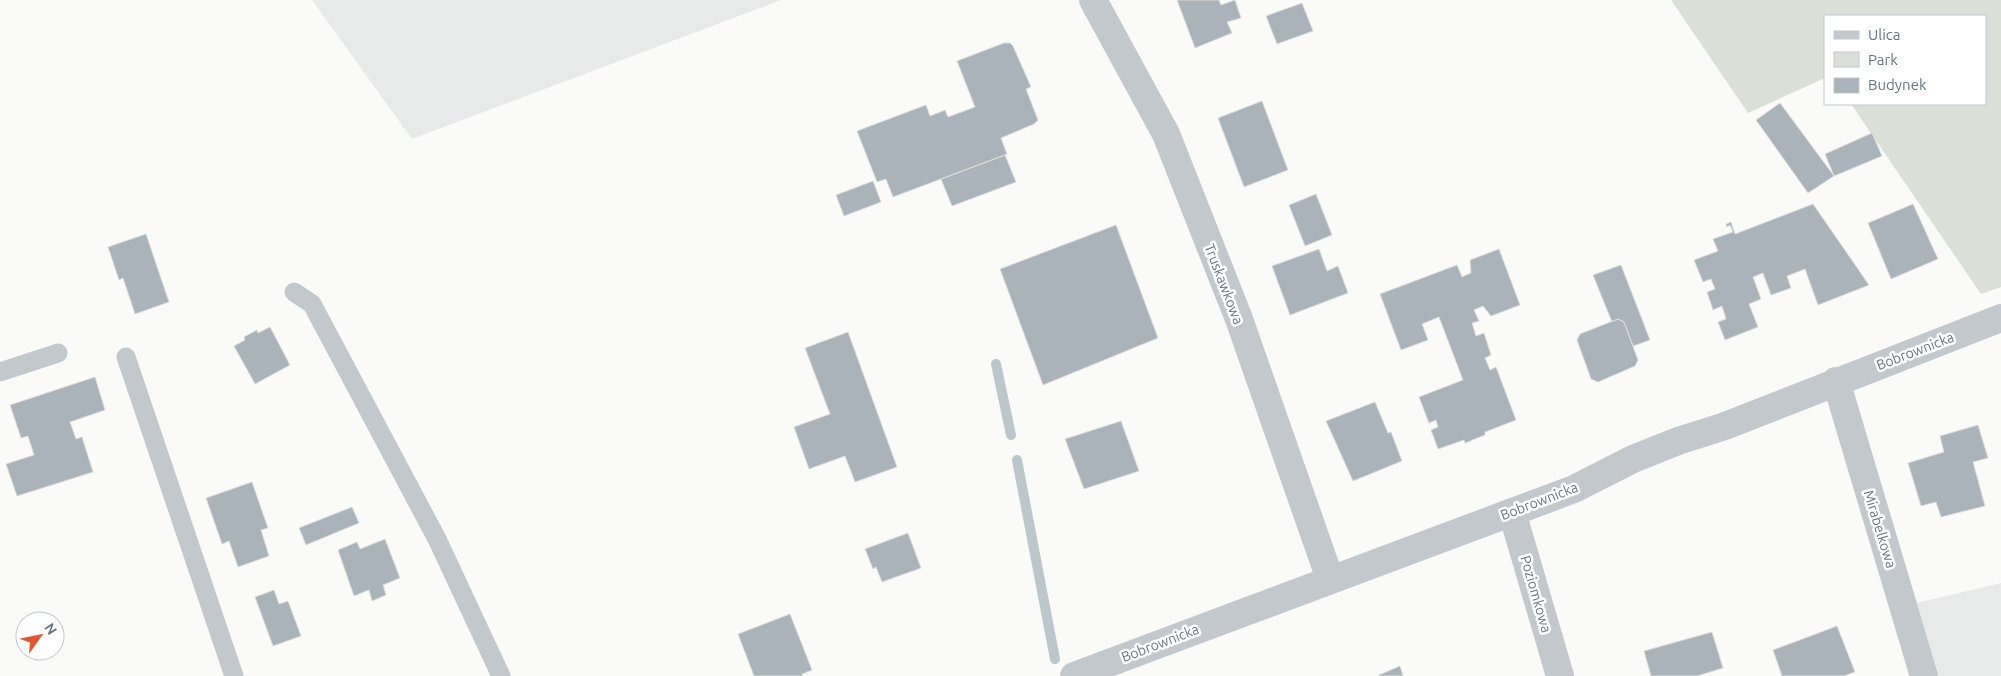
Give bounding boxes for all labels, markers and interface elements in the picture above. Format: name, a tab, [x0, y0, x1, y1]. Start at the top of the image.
legend	[1824, 15, 1986, 105]
text: Ulica	[1868, 26, 1900, 43]
text: Park	[1868, 51, 1898, 68]
text: Budynek	[1868, 76, 1927, 93]
street label: Truskawkowa	[1201, 242, 1247, 326]
street label: Bobrownicka	[1874, 329, 1956, 373]
street label: Bobrownicka	[1498, 479, 1580, 523]
street label: Mirabelkowa	[1861, 488, 1899, 570]
street label: Poziomkowa	[1517, 554, 1555, 634]
north arrow	[15, 611, 65, 661]
text: N	[41, 620, 60, 638]
street label: Bobrownicka	[1119, 621, 1201, 665]

